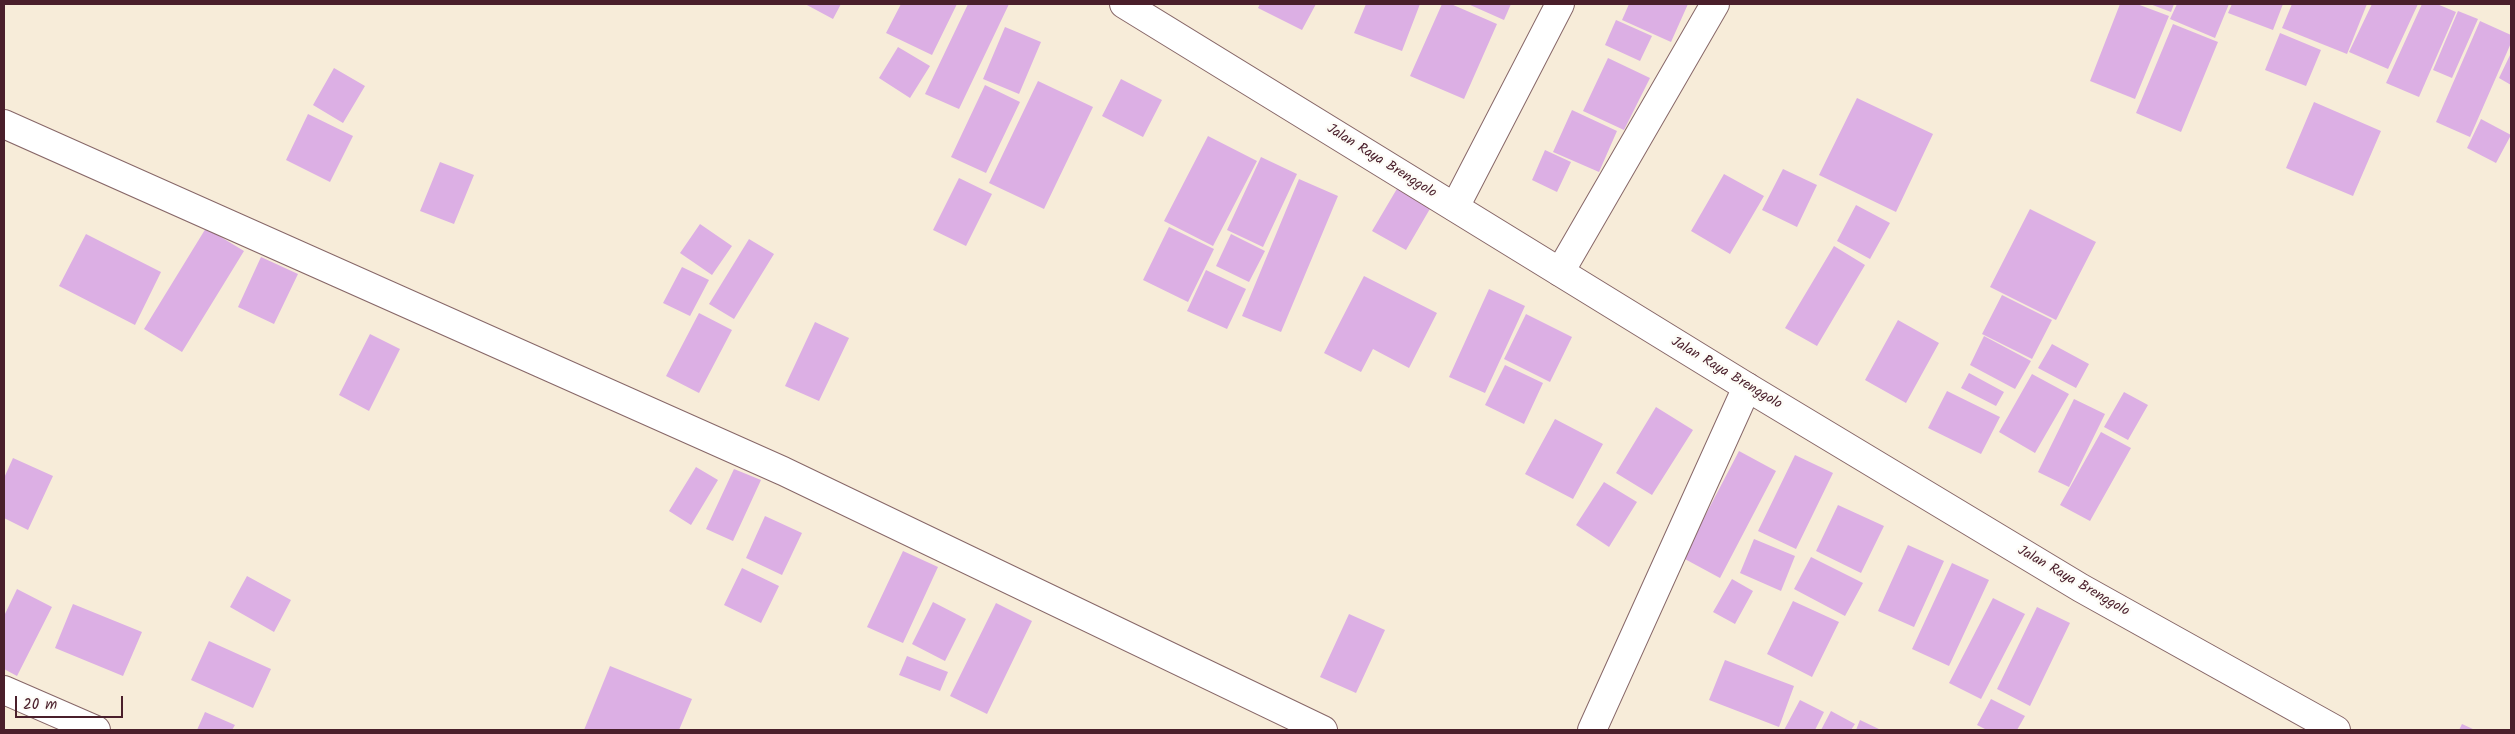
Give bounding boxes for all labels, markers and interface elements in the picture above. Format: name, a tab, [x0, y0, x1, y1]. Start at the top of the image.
street label: Jalan Raya Brenggolo	[1323, 121, 1439, 203]
street label: Jalan Raya Brenggolo	[1667, 334, 1785, 414]
street label: Jalan Raya Brenggolo	[2014, 543, 2132, 621]
scale bar	[18, 686, 125, 718]
text: 20 m	[23, 693, 57, 717]

